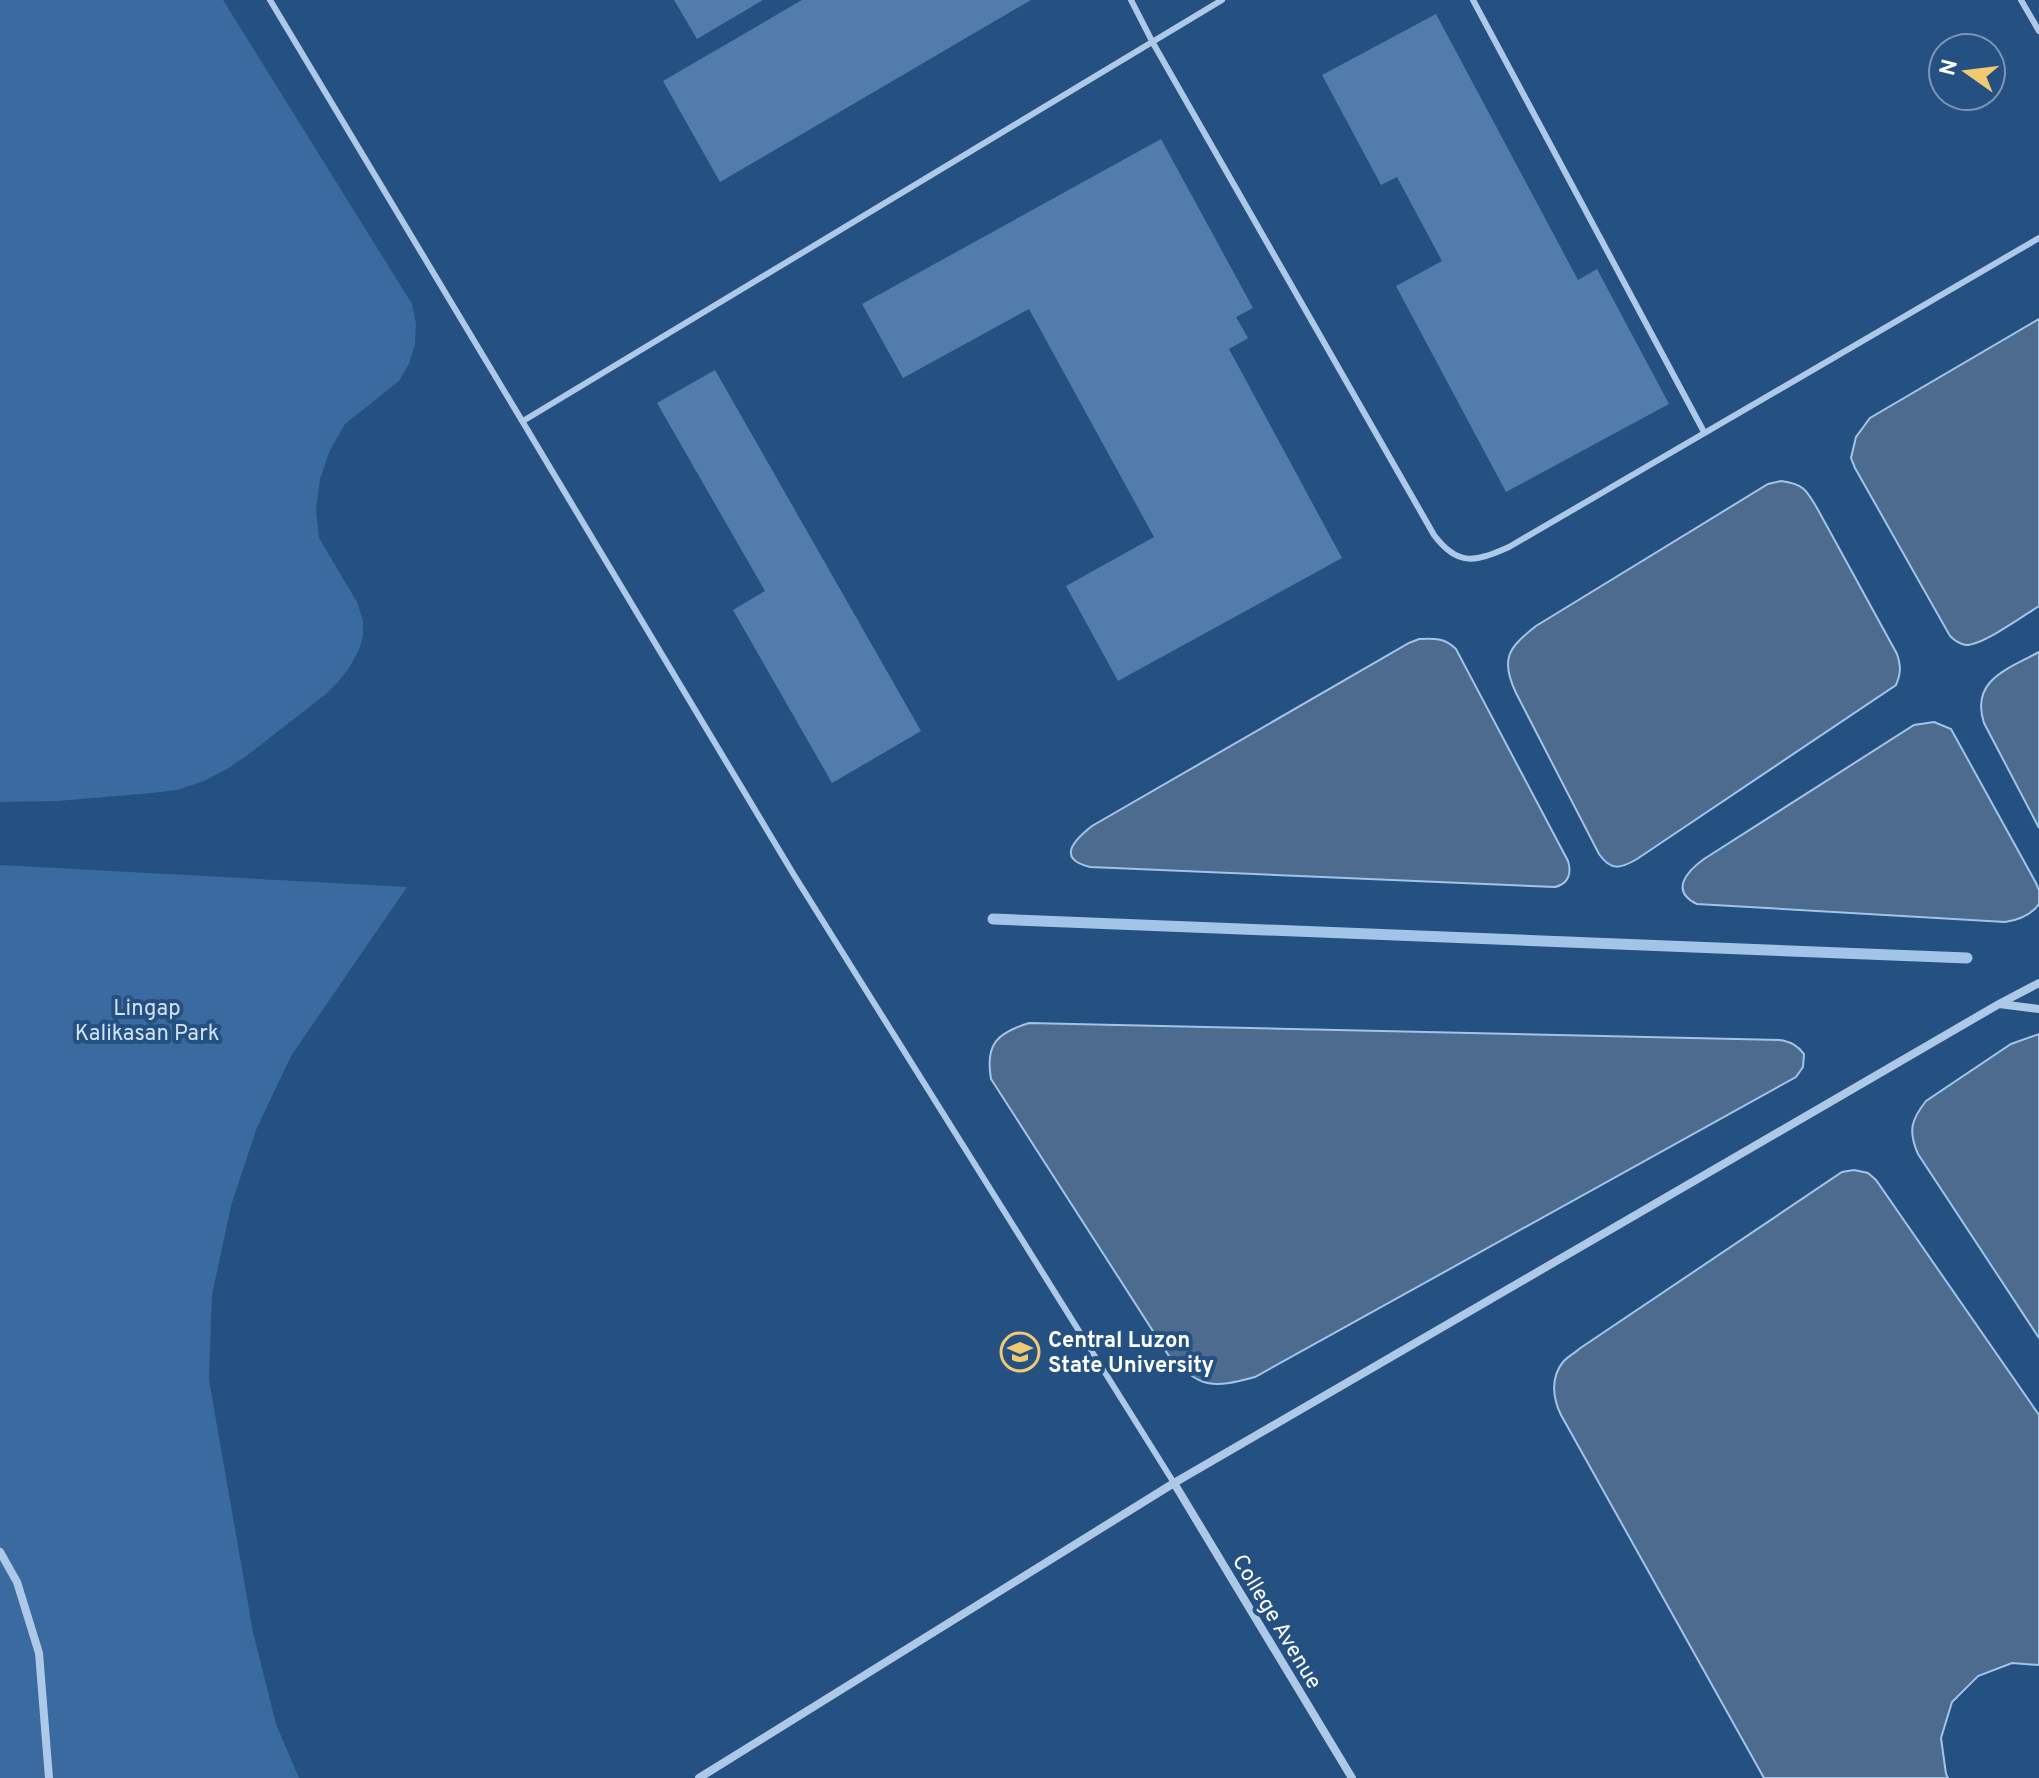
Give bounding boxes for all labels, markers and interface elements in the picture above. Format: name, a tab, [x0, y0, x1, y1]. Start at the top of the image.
north arrow	[1927, 32, 2007, 112]
text: N	[1935, 57, 1965, 79]
park label: Lingap Kalikasan Park	[75, 996, 219, 1048]
place label: Central Luzon State University	[1048, 1328, 1214, 1380]
school or university icon: Central Luzon State University	[999, 1331, 1041, 1373]
street label: College Avenue	[1225, 1550, 1327, 1695]

